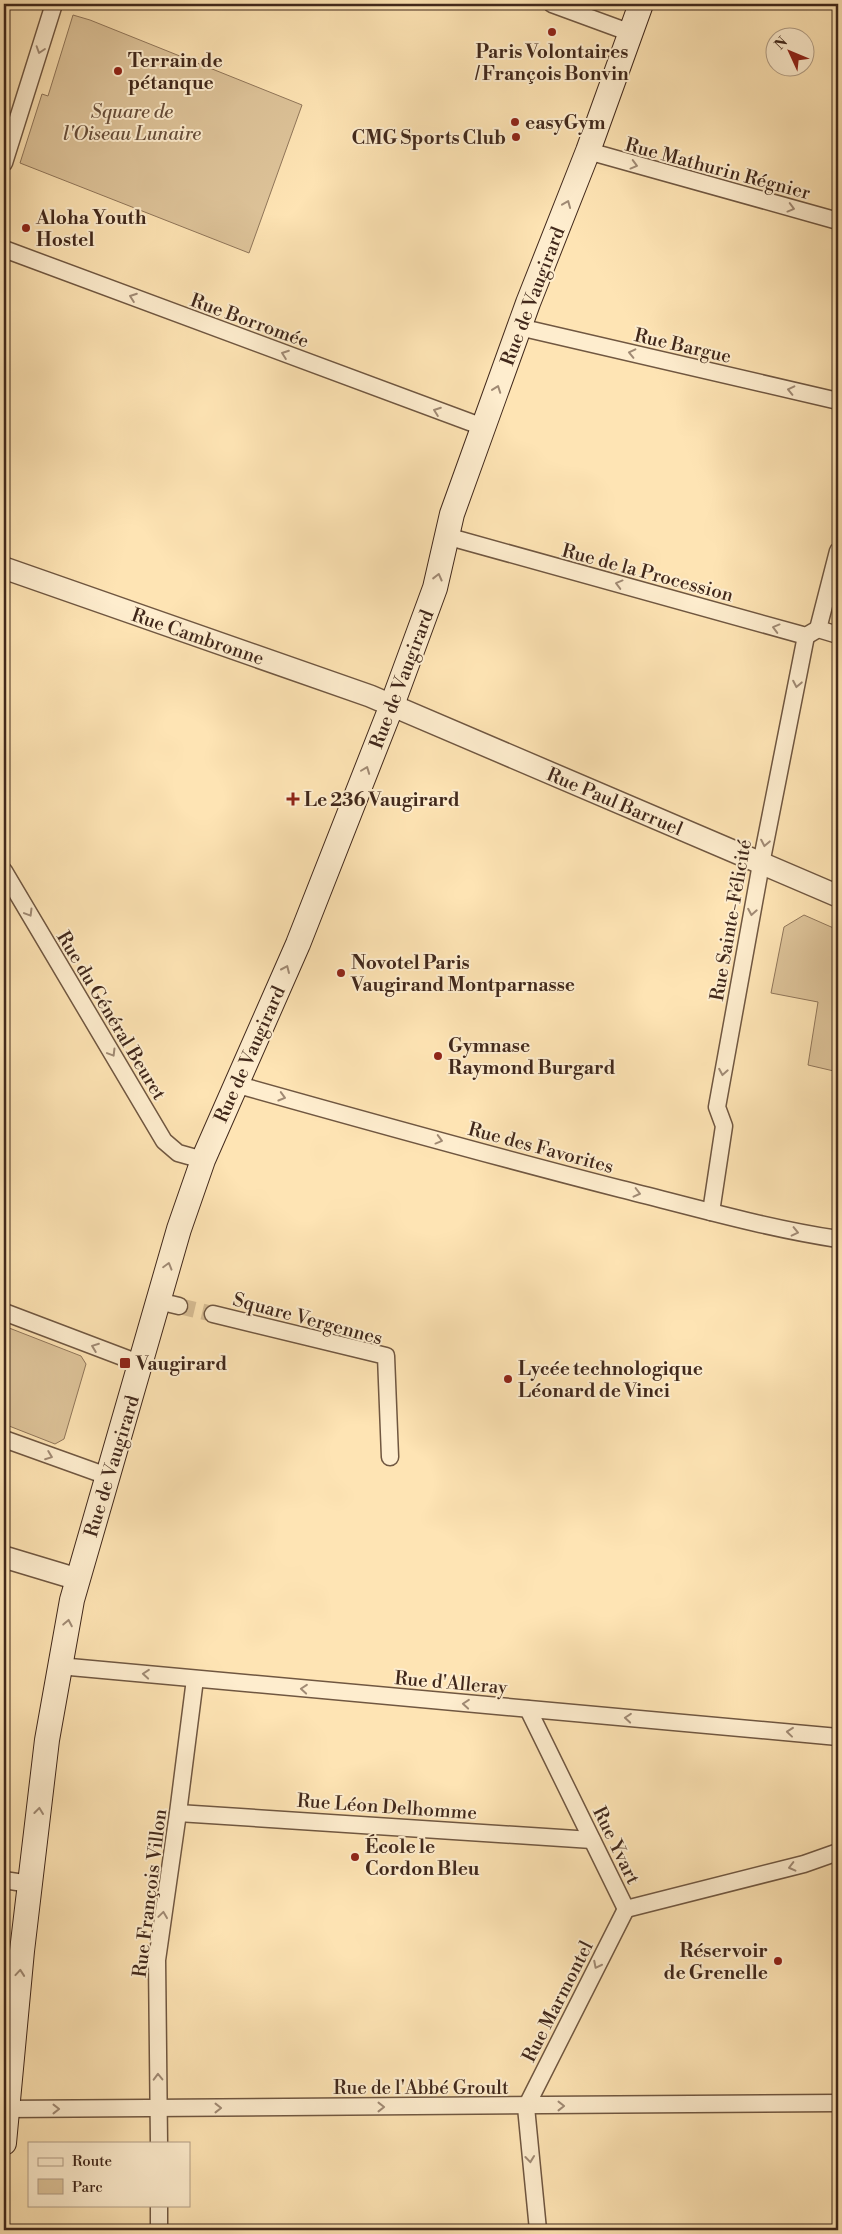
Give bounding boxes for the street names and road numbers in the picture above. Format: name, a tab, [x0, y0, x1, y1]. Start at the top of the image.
street label: Rue Mathurin Régnier	[622, 133, 813, 205]
street label: Rue de Vaugirard	[495, 223, 571, 369]
street label: Rue Borromée	[187, 288, 312, 354]
street label: Rue Bargue	[632, 323, 734, 369]
street label: Rue de la Procession	[559, 539, 736, 607]
street label: Rue Cambronne	[128, 603, 267, 671]
street label: Rue de Vaugirard	[364, 606, 440, 752]
street label: Rue Paul Barruel	[543, 762, 687, 842]
street label: Rue Sainte-Félicité	[705, 837, 757, 1003]
street label: Rue du Général Beuret	[51, 927, 171, 1105]
street label: Rue de Vaugirard	[209, 982, 291, 1126]
street label: Rue des Favorites	[465, 1117, 616, 1179]
street label: Square Vergennes	[230, 1287, 385, 1350]
street label: Rue de Vaugirard	[79, 1392, 145, 1540]
street label: Rue d'Alleray	[393, 1666, 509, 1700]
street label: Rue Léon Delhomme	[296, 1789, 478, 1825]
street label: Rue Yvart	[587, 1803, 645, 1888]
street label: Rue François Villon	[128, 1807, 172, 1979]
street label: Rue Marmontel	[517, 1936, 599, 2066]
street label: Rue de l'Abbé Groult	[333, 2076, 509, 2100]

